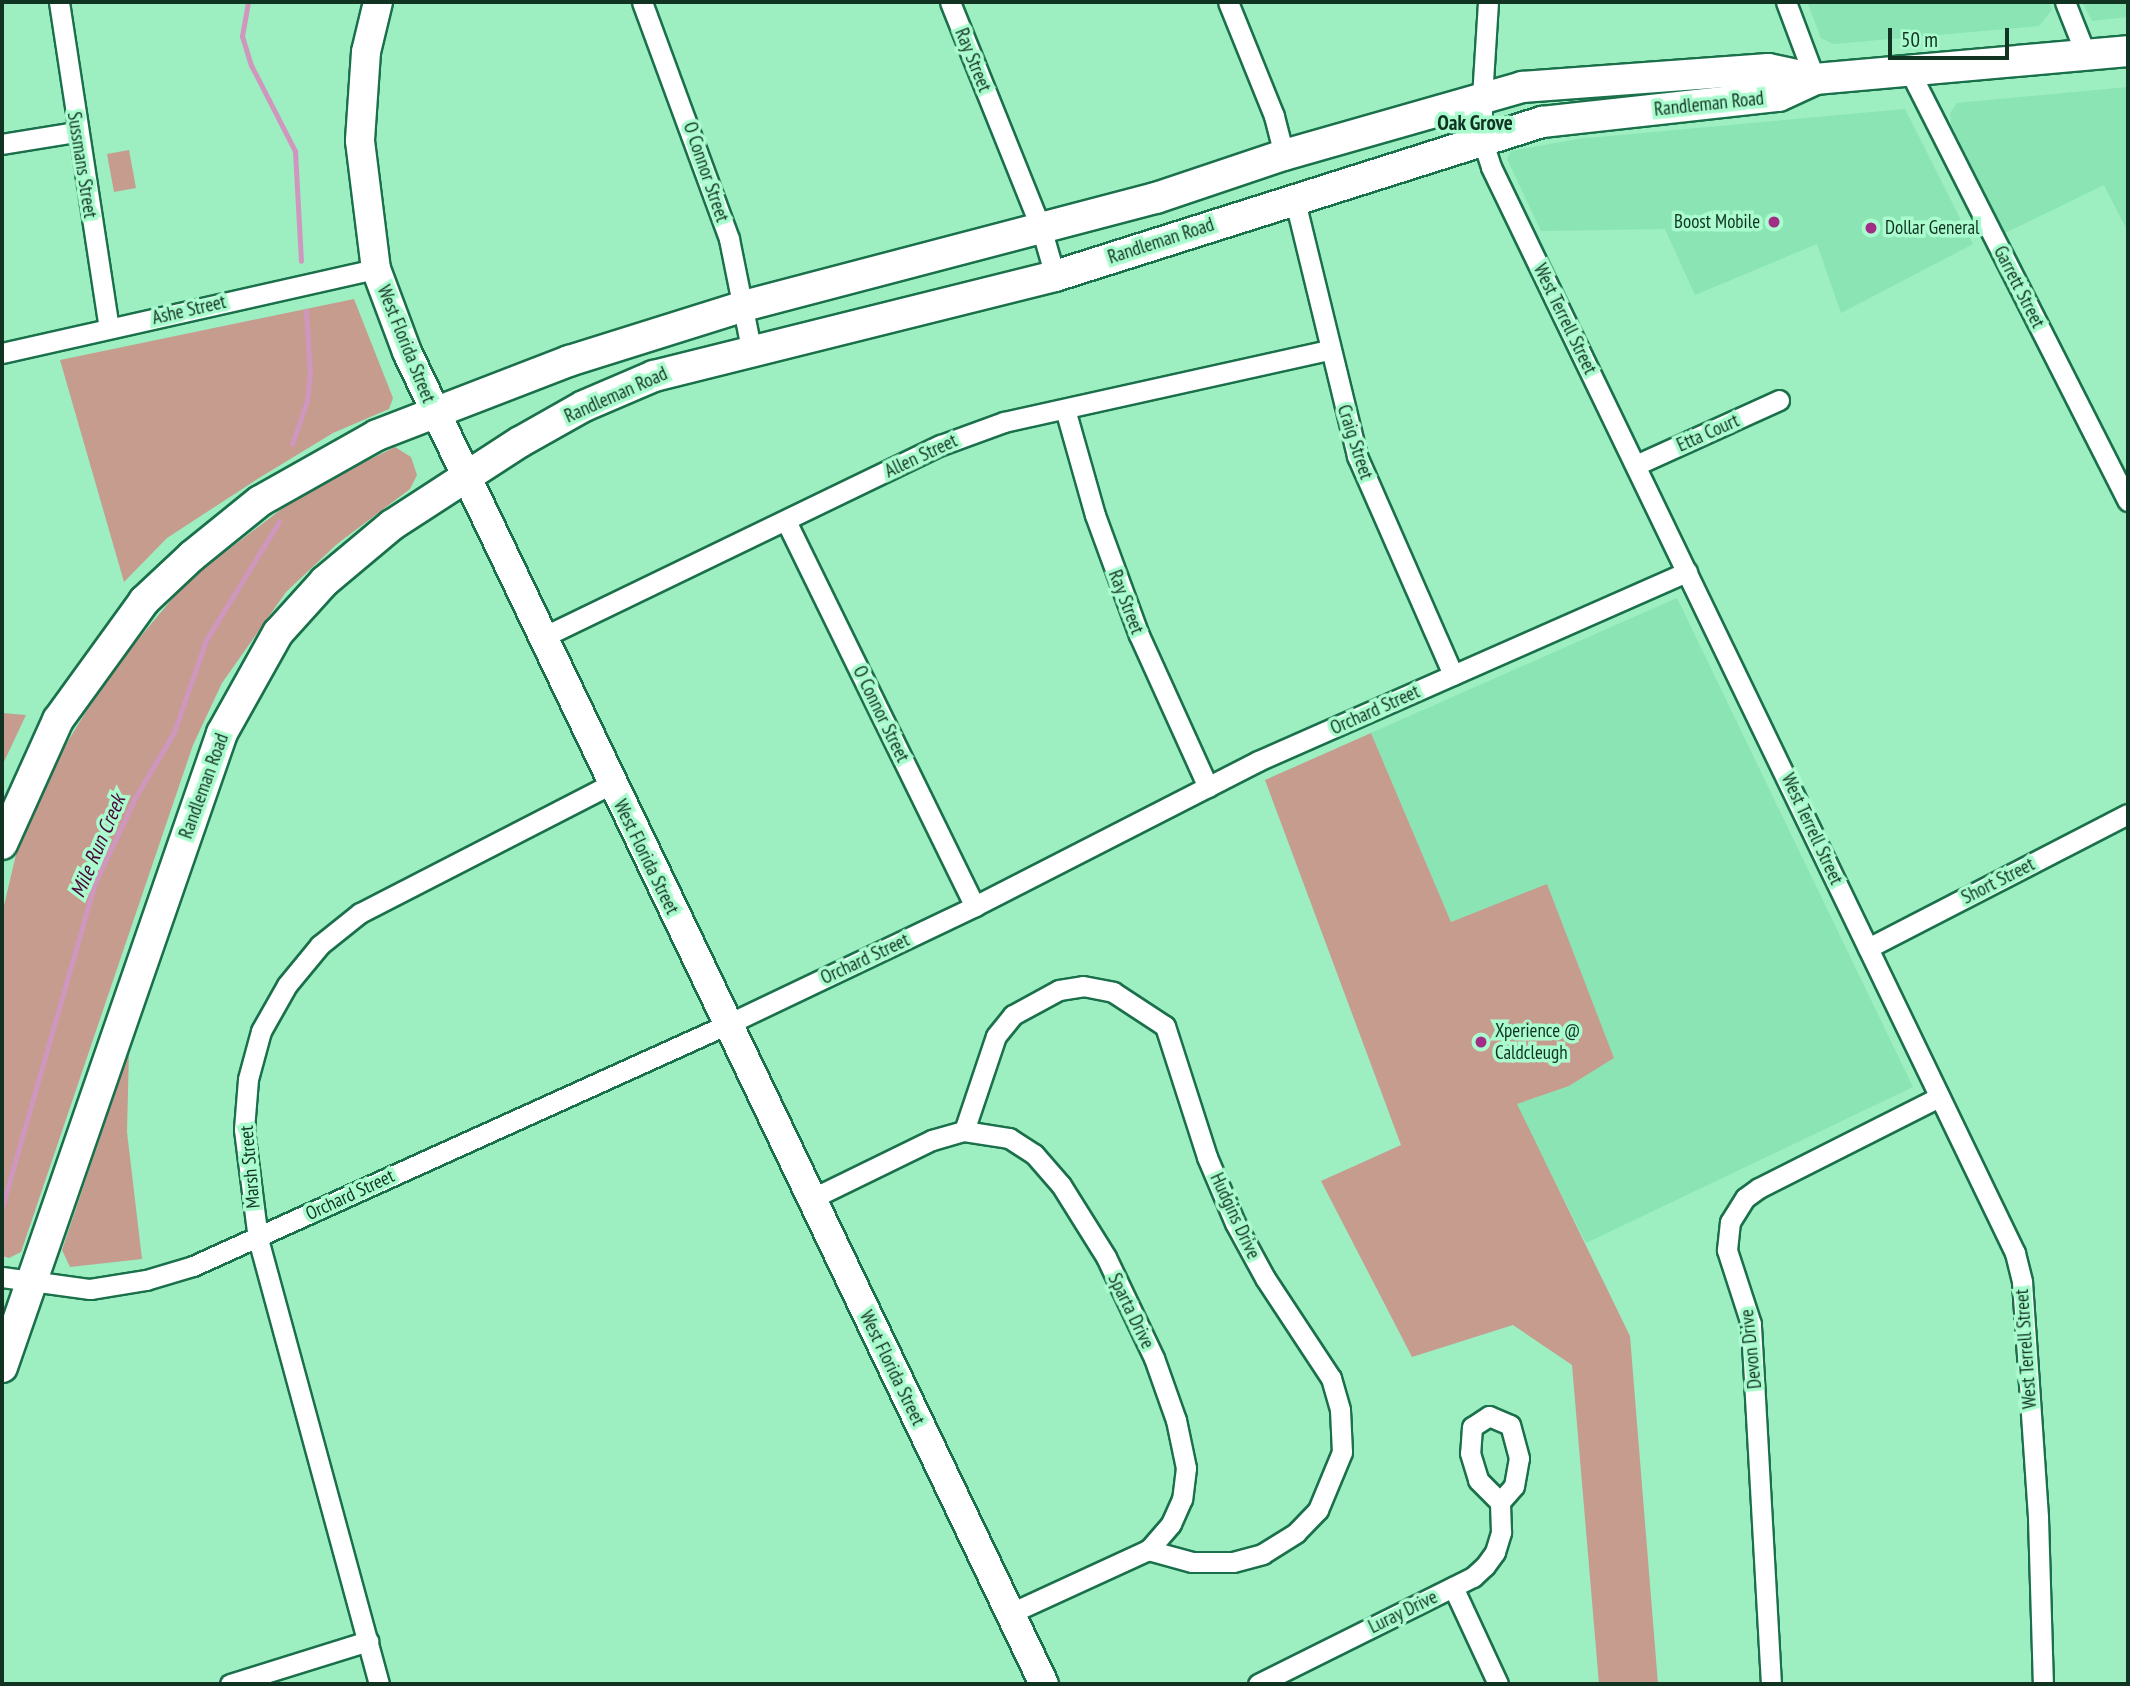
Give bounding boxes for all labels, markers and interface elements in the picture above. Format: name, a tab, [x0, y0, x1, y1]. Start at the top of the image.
scale bar	[1892, 14, 2013, 58]
street label: Ray Street	[950, 25, 996, 95]
text: 50 m	[1901, 26, 1938, 53]
street label: Randleman Road	[1653, 87, 1765, 121]
street label: Sussmans Street	[62, 110, 102, 220]
district label: Oak Grove	[1437, 110, 1513, 136]
street label: O Connor Street	[678, 119, 734, 225]
place label: Boost Mobile	[1674, 211, 1760, 233]
street label: Randleman Road	[1105, 213, 1217, 269]
marker: Boost Mobile	[1766, 214, 1782, 230]
place label: Dollar General	[1885, 217, 1979, 239]
marker: Dollar General	[1863, 220, 1879, 236]
street label: Garrett Street	[1989, 242, 2049, 332]
street label: West Terrell Street	[1528, 260, 1602, 378]
street label: West Florida Street	[372, 282, 440, 406]
street label: Ashe Street	[150, 290, 228, 330]
street label: Randleman Road	[561, 362, 671, 428]
street label: Craig Street	[1332, 402, 1378, 482]
street label: Etta Court	[1673, 409, 1743, 457]
street label: Allen Street	[881, 429, 961, 483]
street label: Ray Street	[1103, 567, 1149, 637]
street label: O Connor Street	[848, 662, 914, 766]
street label: Orchard Street	[1327, 680, 1423, 740]
street label: Randleman Road	[174, 730, 234, 842]
street label: West Terrell Street	[1776, 770, 1848, 888]
water label: Mile Run Creek	[65, 791, 131, 901]
street label: West Florida Street	[608, 796, 684, 918]
street label: Short Street	[1958, 853, 2038, 909]
street label: Orchard Street	[817, 929, 913, 989]
place label: Xperience @ Caldcleugh	[1495, 1020, 1580, 1064]
marker: Xperience @ Caldcleugh	[1473, 1034, 1489, 1050]
street label: Marsh Street	[235, 1125, 265, 1209]
street label: Orchard Street	[302, 1165, 398, 1225]
street label: Hudgins Drive	[1205, 1169, 1265, 1263]
street label: Sparta Drive	[1103, 1270, 1159, 1352]
street label: West Terrell Street	[2010, 1288, 2042, 1410]
street label: West Florida Street	[854, 1307, 930, 1429]
street label: Devon Drive	[1735, 1308, 1767, 1390]
street label: Luray Drive	[1365, 1585, 1441, 1639]

